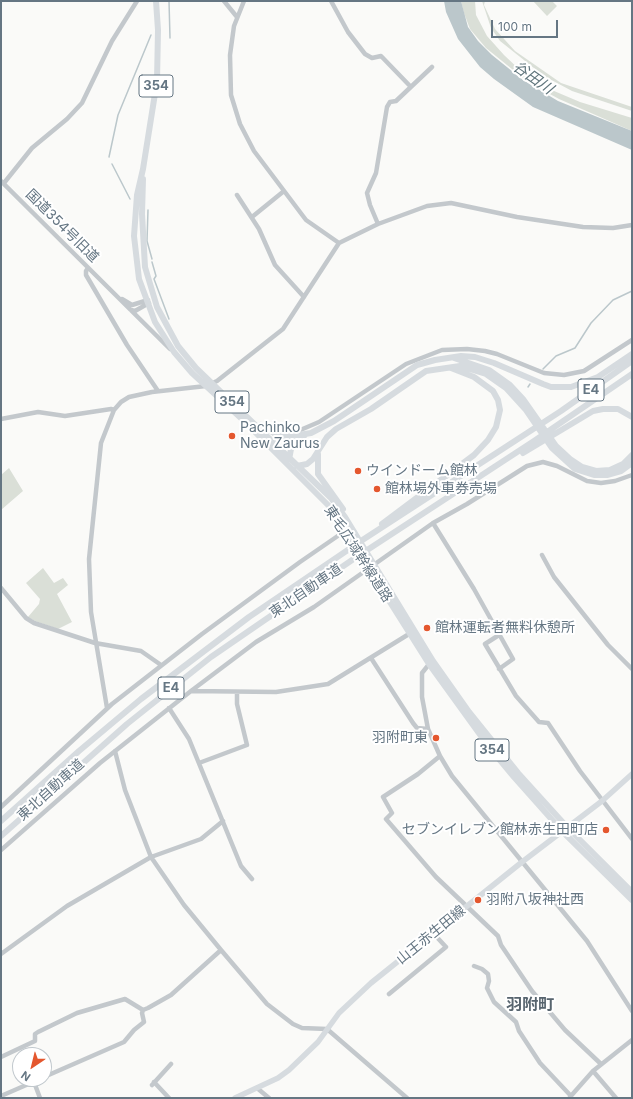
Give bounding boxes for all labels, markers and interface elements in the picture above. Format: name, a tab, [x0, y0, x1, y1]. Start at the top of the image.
scale bar	[493, 12, 560, 38]
text: 100 m	[498, 19, 532, 34]
water label: 谷田川	[509, 58, 557, 98]
road number: 354	[139, 75, 173, 97]
street label: 国道354号旧道	[22, 186, 102, 266]
road number: E4	[578, 379, 604, 401]
road number: 354	[215, 391, 249, 413]
place label: Pachinko New Zaurus	[240, 420, 320, 452]
marker: Pachinko New Zaurus	[227, 431, 237, 441]
place label: ウインドーム館林	[366, 463, 478, 479]
marker: ウインドーム館林	[353, 466, 363, 476]
place label: 館林場外車券売場	[385, 481, 497, 497]
marker: 館林場外車券売場	[372, 484, 382, 494]
street label: 東毛広域幹線道路	[320, 502, 396, 606]
street label: 東北自動車道	[266, 561, 346, 621]
place label: 館林運転者無料休憩所	[435, 620, 575, 636]
marker: 館林運転者無料休憩所	[422, 623, 432, 633]
road number: E4	[158, 677, 184, 699]
place label: 羽附町東	[372, 730, 428, 746]
marker: 羽附町東	[431, 733, 441, 743]
road number: 354	[475, 739, 509, 761]
street label: 東北自動車道	[14, 756, 88, 824]
place label: セブンイレブン館林赤生田町店	[402, 822, 598, 838]
marker: セブンイレブン館林赤生田町店	[601, 825, 611, 835]
place label: 羽附八坂神社西	[486, 892, 584, 908]
marker: 羽附八坂神社西	[473, 895, 483, 905]
street label: 山王赤生田線	[393, 902, 469, 968]
district label: 羽附町	[506, 995, 554, 1015]
north arrow	[12, 1047, 52, 1087]
text: N	[18, 1068, 33, 1084]

